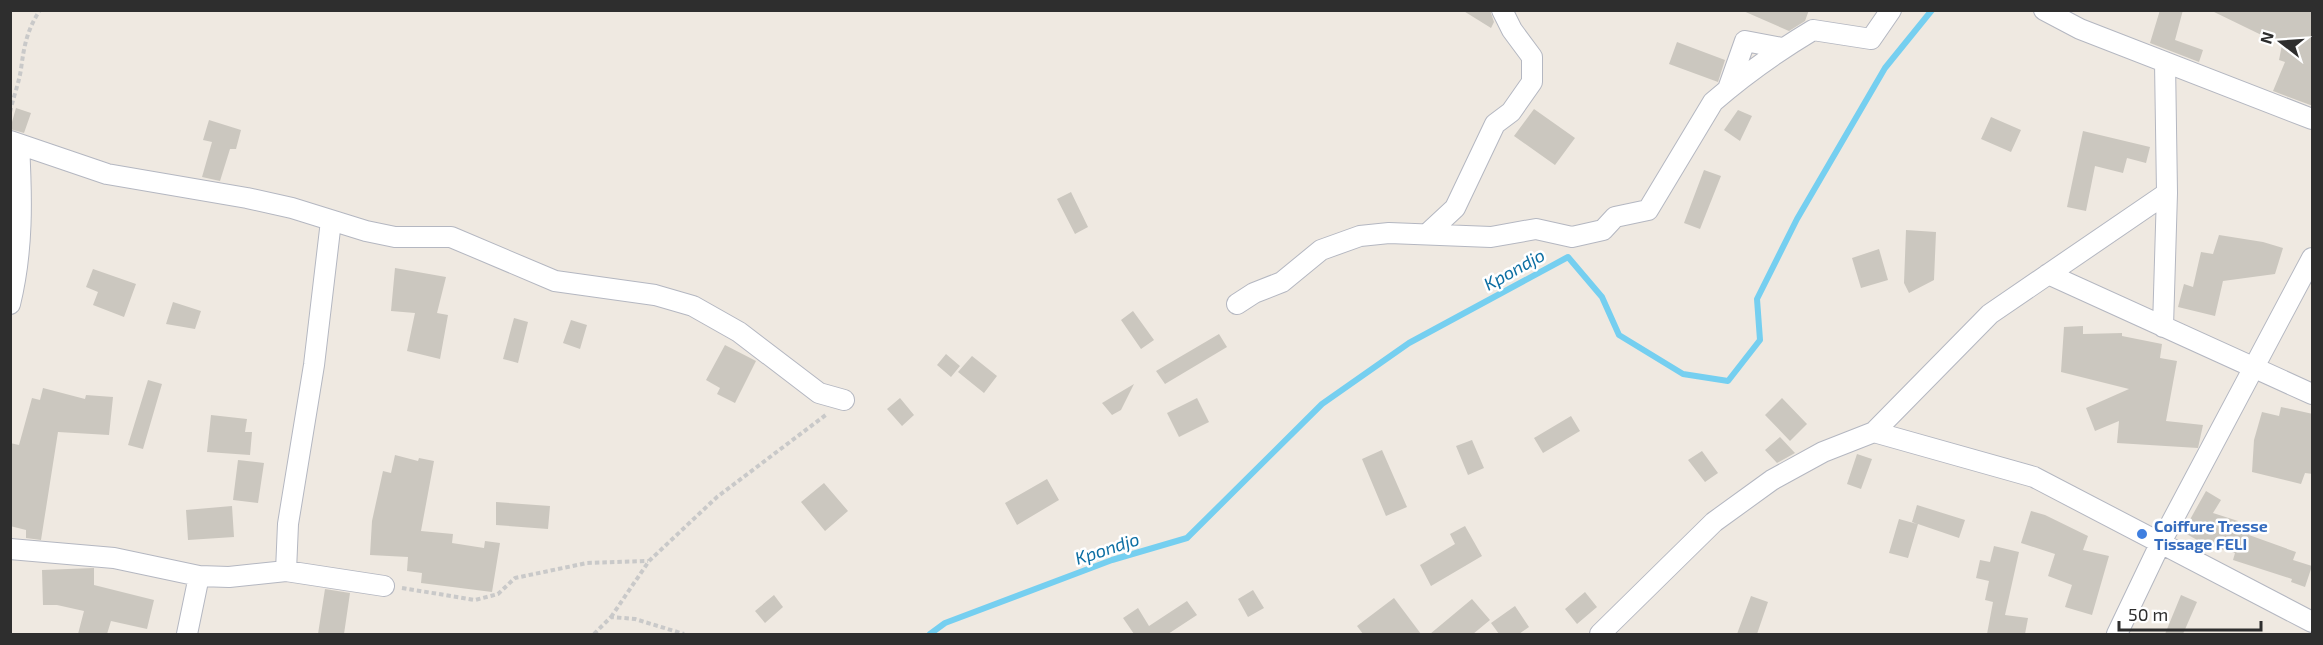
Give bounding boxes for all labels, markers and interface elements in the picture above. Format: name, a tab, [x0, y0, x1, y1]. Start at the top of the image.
north arrow	[2251, 12, 2311, 72]
text: N	[2255, 29, 2277, 46]
water label: Kpondjo	[1480, 243, 1548, 295]
place label: Coiffure Tresse Tissage FELI	[2154, 516, 2268, 553]
water label: Kpondjo	[1072, 527, 1142, 569]
marker: Coiffure Tresse Tissage FELI	[2135, 527, 2149, 541]
scale bar	[2119, 594, 2262, 632]
text: 50 m	[2128, 603, 2168, 625]

